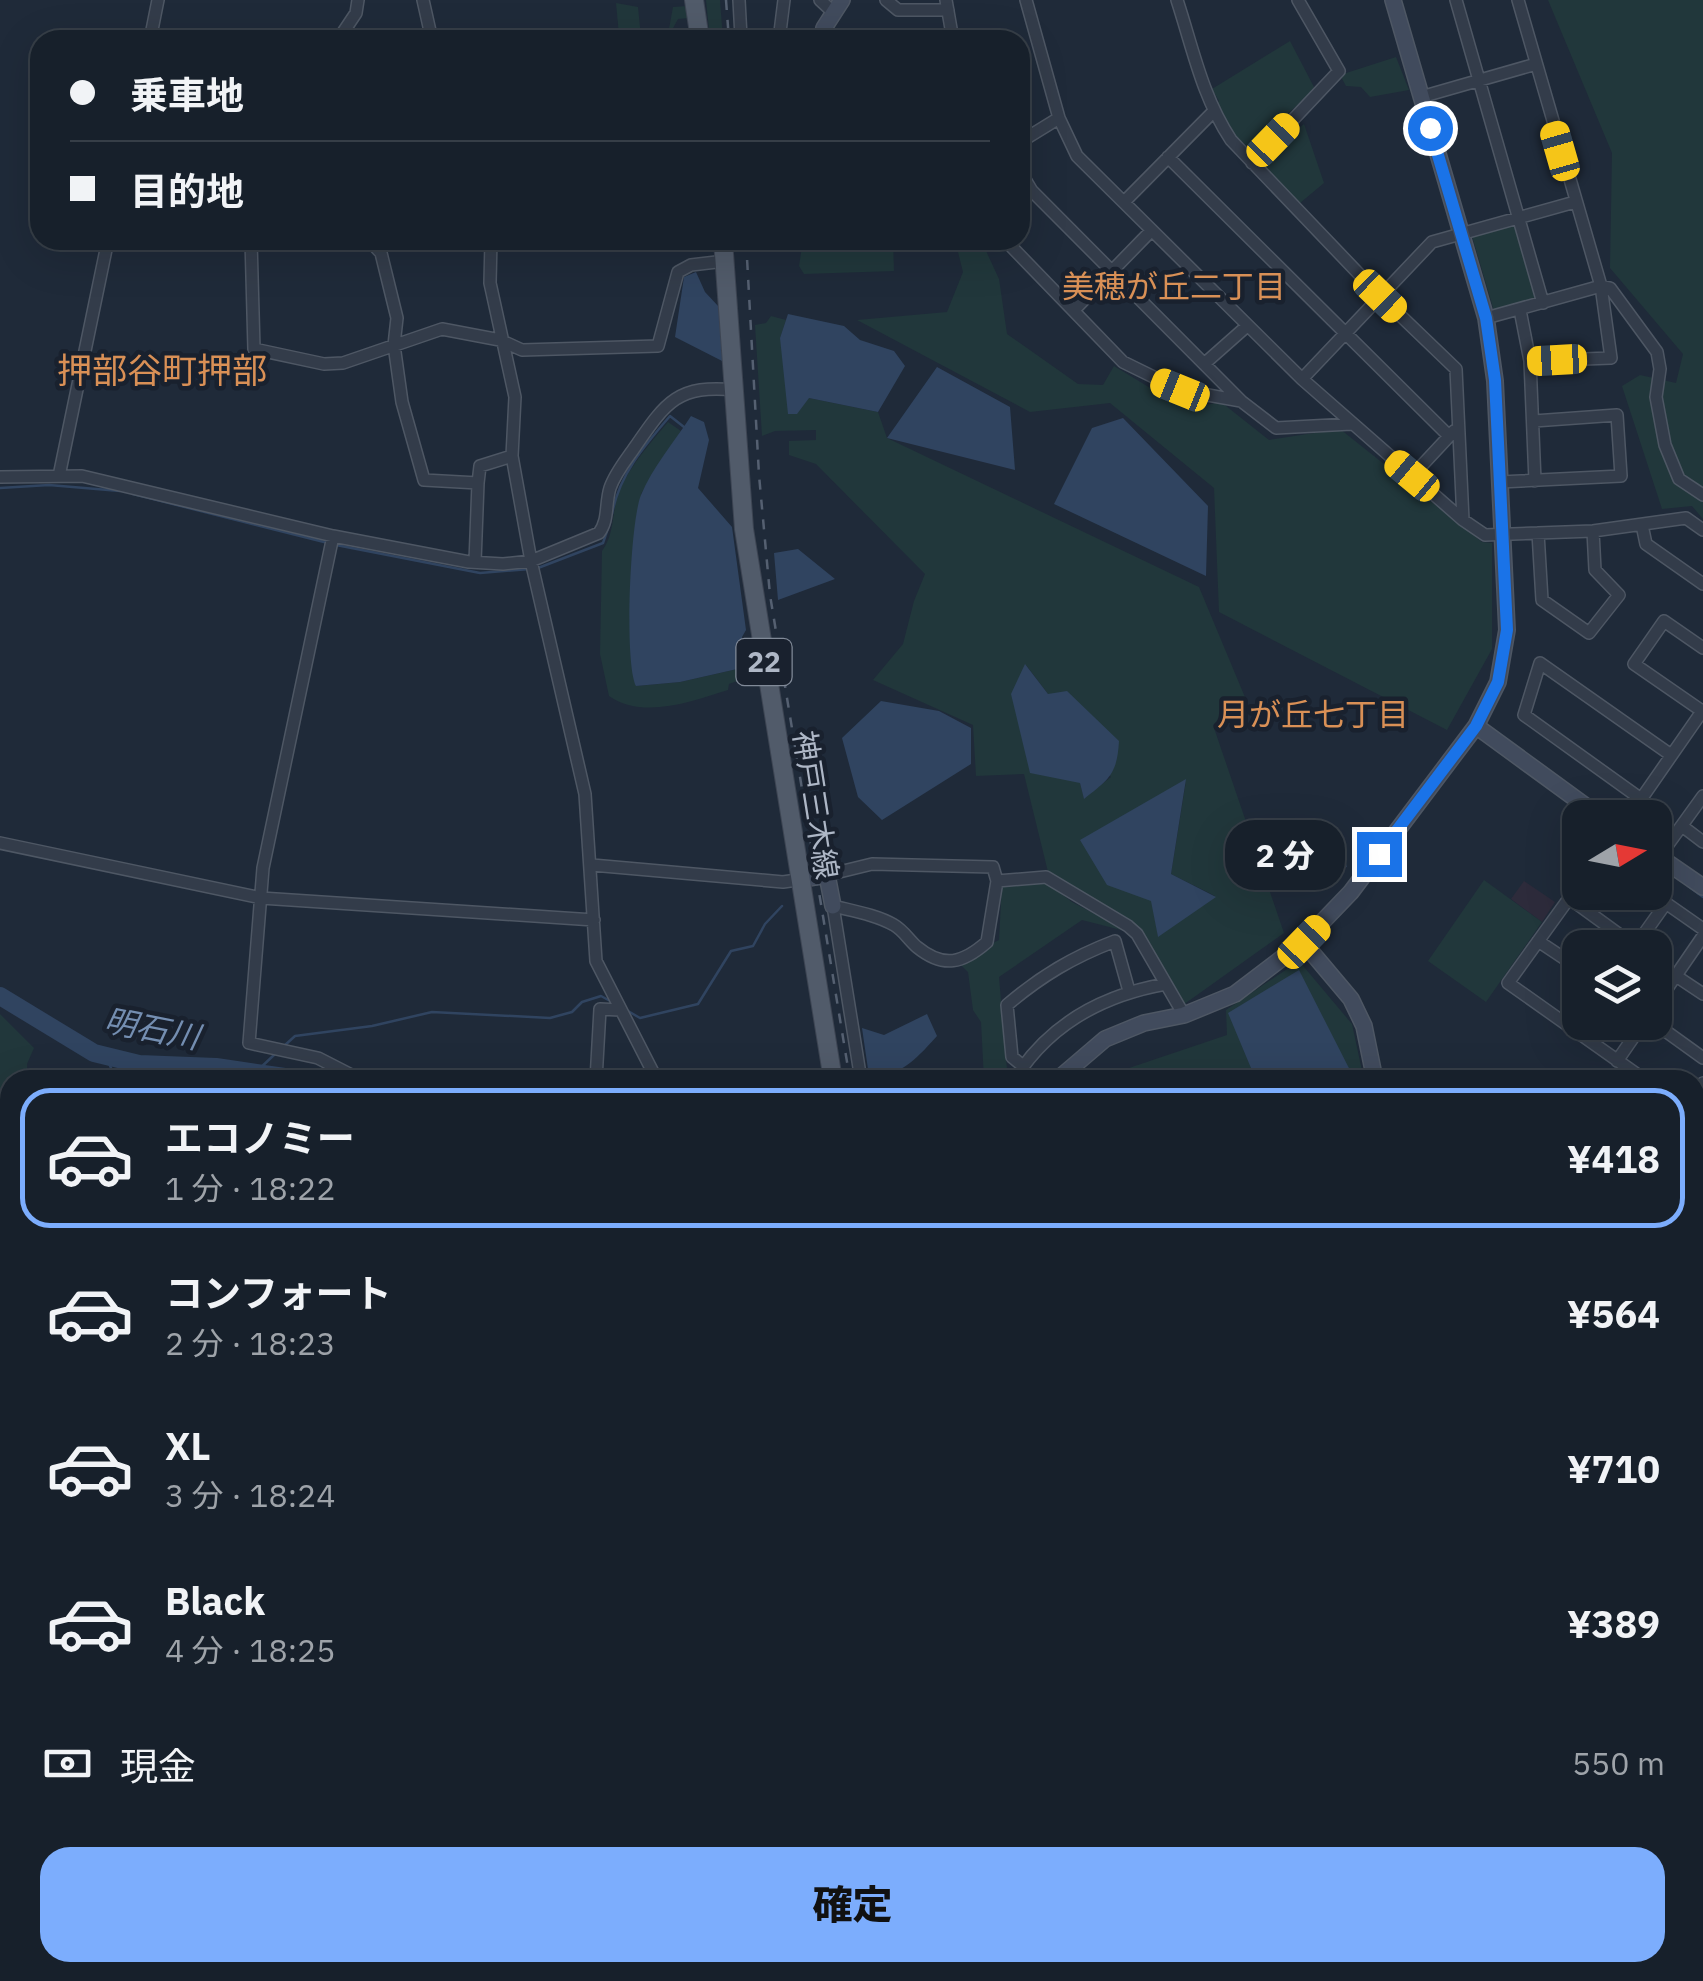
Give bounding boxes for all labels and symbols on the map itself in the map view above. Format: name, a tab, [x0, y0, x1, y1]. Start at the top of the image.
route start	[1408, 106, 1453, 151]
car	[1241, 108, 1305, 172]
car	[1537, 118, 1583, 184]
car	[1348, 264, 1412, 328]
district label: 美穂が丘二丁目	[1062, 265, 1286, 307]
car	[1526, 343, 1588, 377]
district label: 押部谷町押部	[57, 347, 267, 393]
car	[1147, 365, 1213, 415]
car	[1379, 445, 1445, 507]
road number: 22	[736, 639, 792, 685]
district label: 月が丘七丁目	[1217, 693, 1409, 735]
street label: 神戸三木線	[785, 728, 847, 882]
north arrow	[1562, 800, 1672, 910]
callout: 2 分	[1224, 819, 1344, 889]
route end	[1357, 832, 1402, 877]
car	[1272, 910, 1336, 974]
water label: 明石川	[101, 998, 206, 1058]

